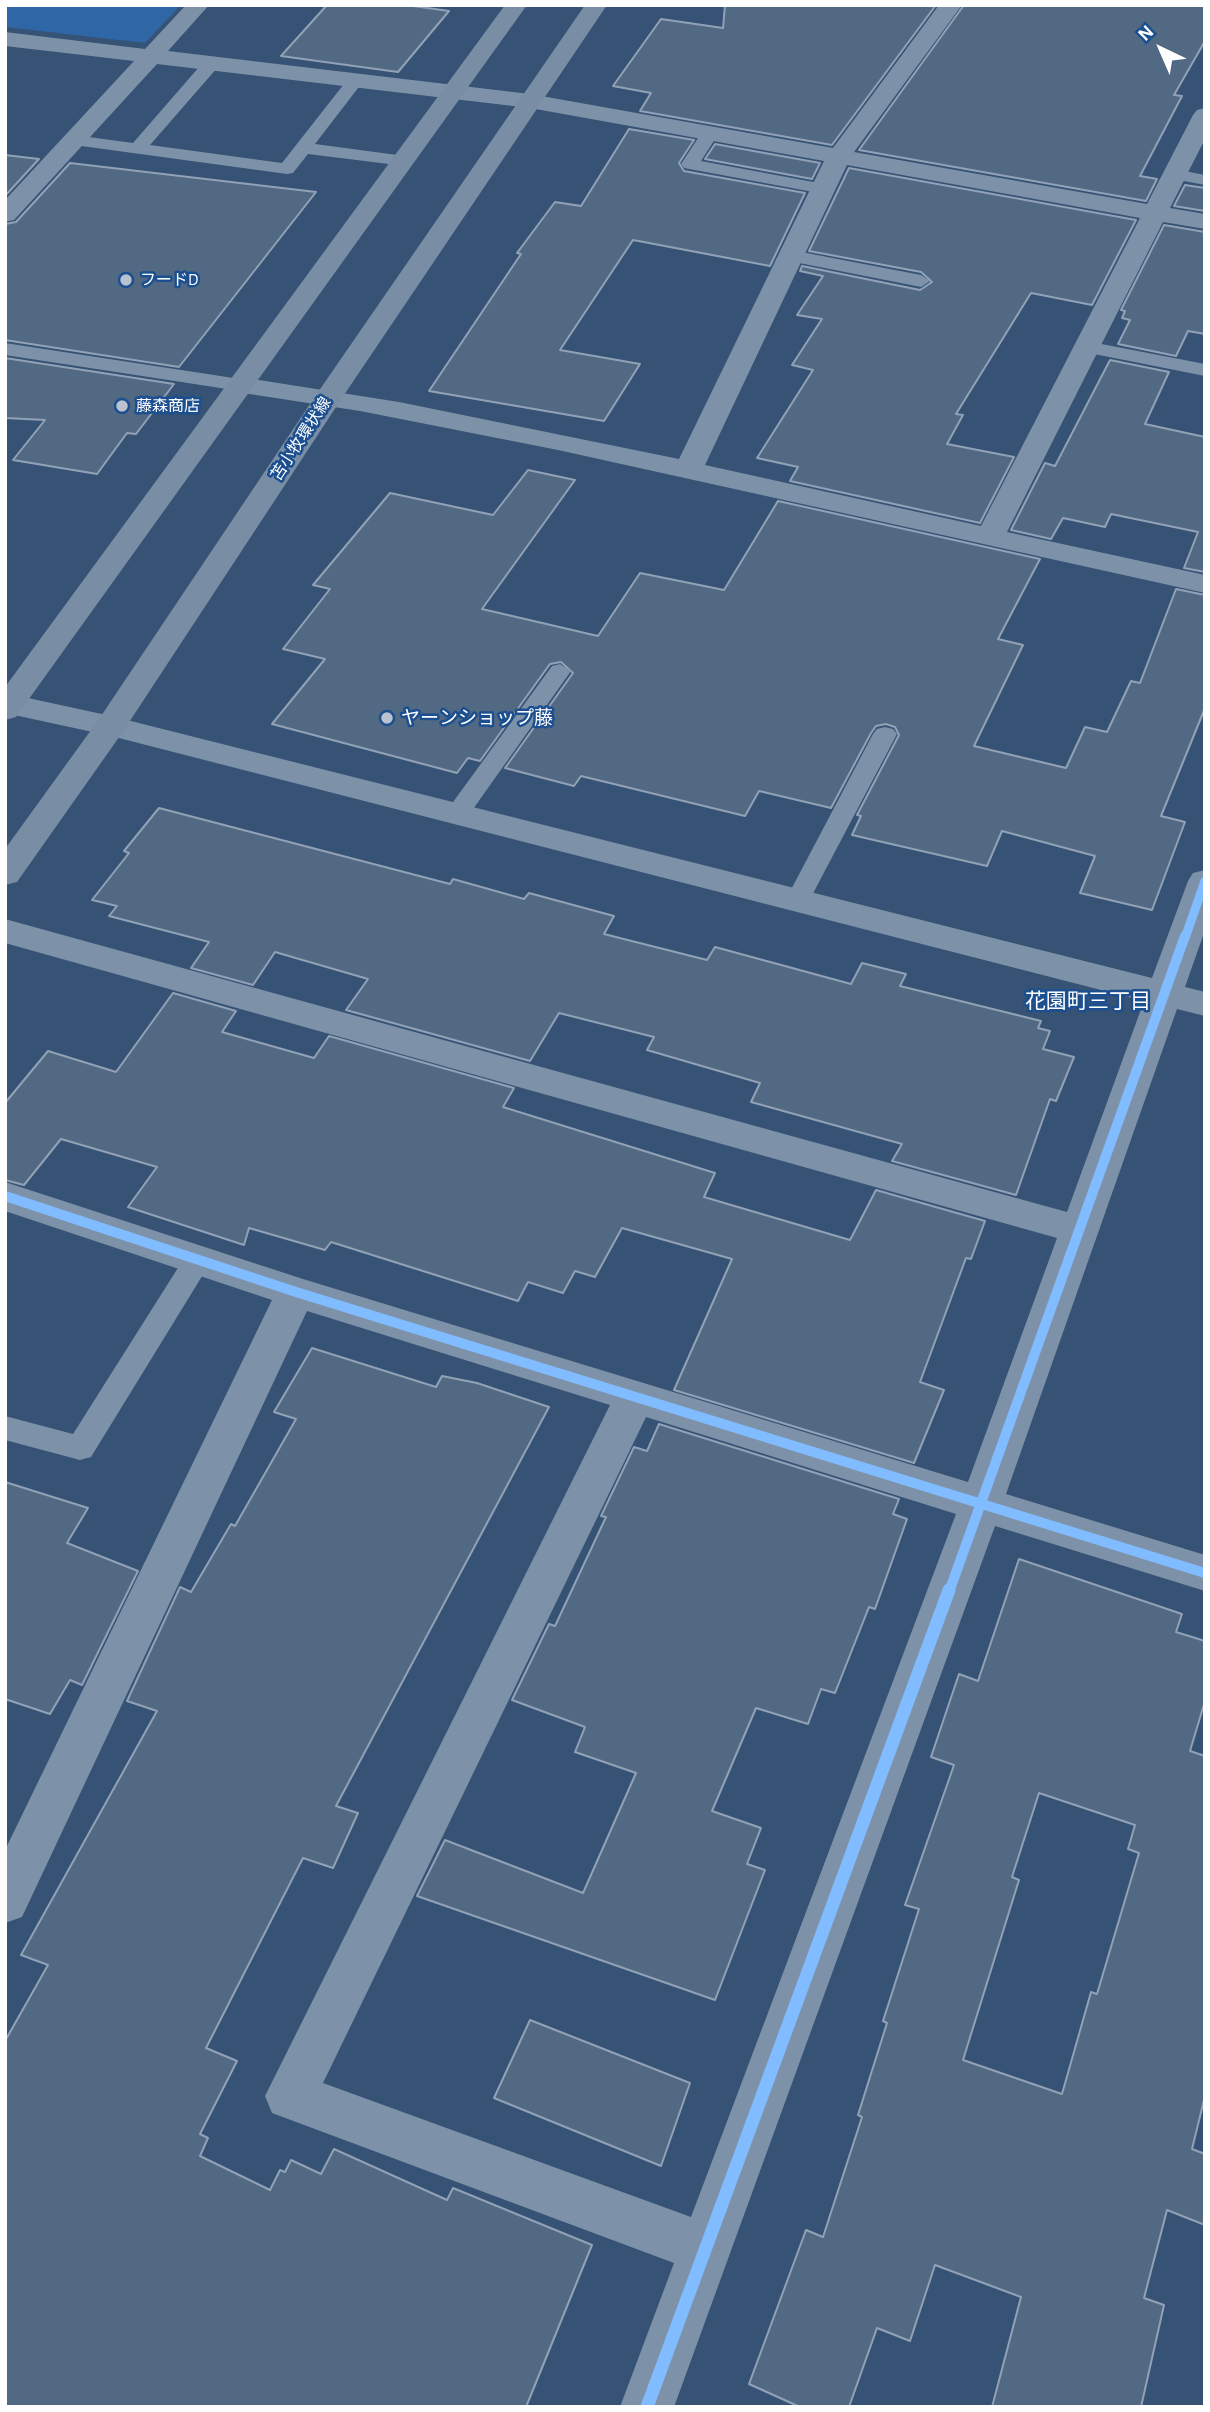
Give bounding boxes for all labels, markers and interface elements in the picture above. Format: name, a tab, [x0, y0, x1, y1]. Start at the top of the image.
north arrow	[1126, 14, 1196, 84]
text: N	[1135, 22, 1157, 45]
place label: フードD	[140, 270, 198, 290]
marker: フードD	[118, 272, 134, 288]
street label: 苫小牧環状線	[267, 394, 335, 484]
place label: 藤森商店	[136, 396, 200, 416]
marker: 藤森商店	[114, 398, 130, 414]
place label: ヤーンショップ藤	[401, 707, 553, 729]
marker: ヤーンショップ藤	[379, 710, 395, 726]
district label: 花園町三丁目	[1025, 989, 1151, 1015]

